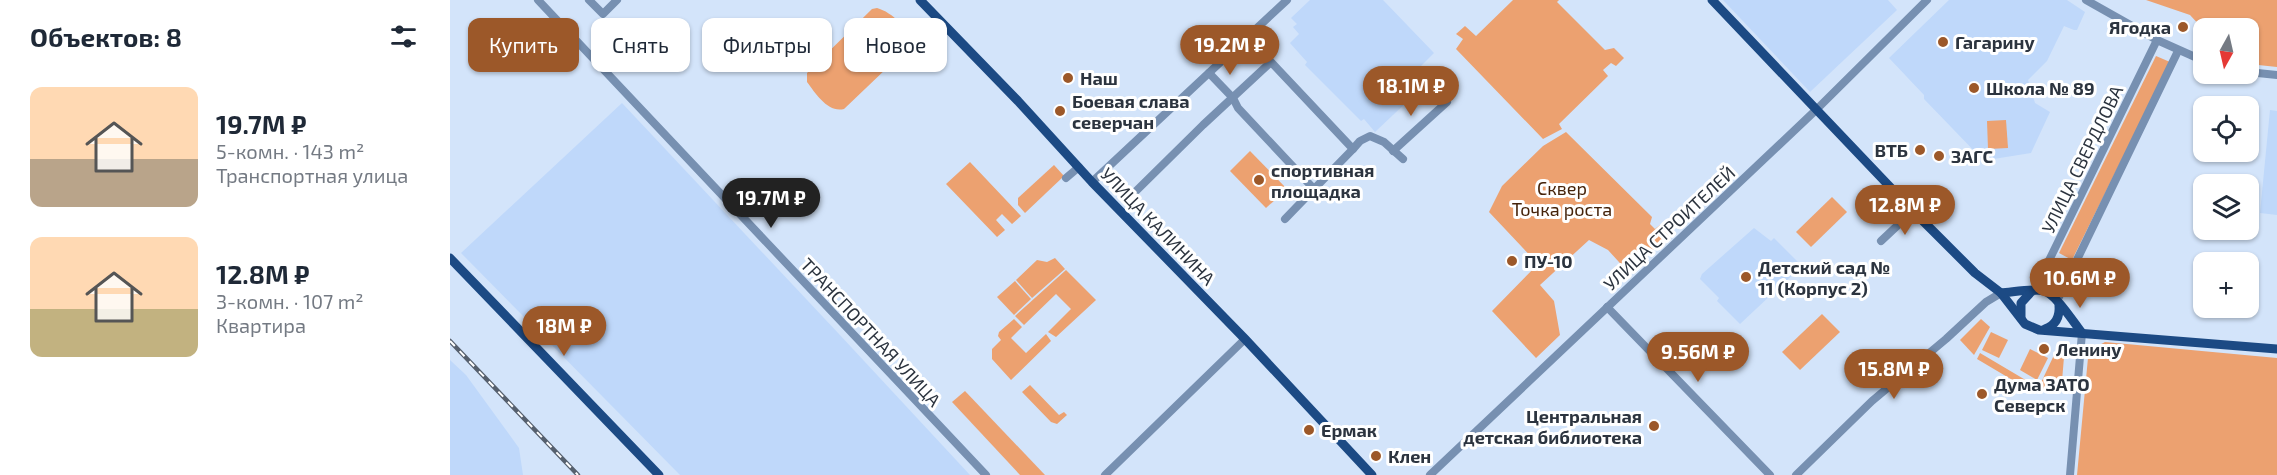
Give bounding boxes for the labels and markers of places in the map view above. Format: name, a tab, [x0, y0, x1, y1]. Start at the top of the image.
place label: Ягодка	[2109, 16, 2171, 38]
marker: Ягодка	[2176, 20, 2190, 34]
pin: 19.2M ₽	[1175, 25, 1285, 76]
place label: Гагарину	[1955, 31, 2035, 53]
marker: Гагарину	[1936, 35, 1950, 49]
pin: 18.1M ₽	[1356, 66, 1466, 117]
place label: Наш	[1080, 67, 1118, 89]
marker: Наш	[1061, 71, 1075, 85]
place label: Школа № 89	[1986, 77, 2095, 99]
marker: Школа № 89	[1967, 81, 1981, 95]
place label: Боевая слава северчан	[1072, 90, 1190, 133]
marker: Боевая слава северчан	[1053, 104, 1067, 118]
place label: ВТБ	[1875, 139, 1908, 161]
marker: ВТБ	[1913, 143, 1927, 157]
place label: ЗАГС	[1951, 145, 1993, 167]
marker: ЗАГС	[1932, 149, 1946, 163]
place label: спортивная площадка	[1271, 159, 1374, 202]
marker: спортивная площадка	[1252, 173, 1266, 187]
pin: 19.7M ₽	[716, 178, 826, 229]
pin: 12.8M ₽	[1850, 185, 1960, 236]
place label: ПУ-10	[1524, 250, 1573, 272]
marker: ПУ-10	[1505, 254, 1519, 268]
place label: Детский сад № 11 (Корпус 2)	[1758, 256, 1890, 299]
pin: 10.6M ₽	[2025, 258, 2135, 309]
marker: Детский сад № 11 (Корпус 2)	[1739, 270, 1753, 284]
pin: 18M ₽	[522, 306, 606, 357]
pin: 9.56M ₽	[1643, 332, 1753, 383]
place label: Ленину	[2056, 338, 2122, 360]
marker: Ленину	[2037, 342, 2051, 356]
pin: 15.8M ₽	[1839, 349, 1949, 400]
place label: Дума ЗАТО Северск	[1994, 373, 2090, 416]
marker: Дума ЗАТО Северск	[1975, 387, 1989, 401]
place label: Центральная детская библиотека	[1463, 405, 1642, 448]
place label: Ермак	[1321, 419, 1377, 441]
marker: Центральная детская библиотека	[1647, 419, 1661, 433]
marker: Ермак	[1302, 423, 1316, 437]
place label: Клен	[1388, 445, 1431, 467]
marker: Клен	[1369, 449, 1383, 463]

